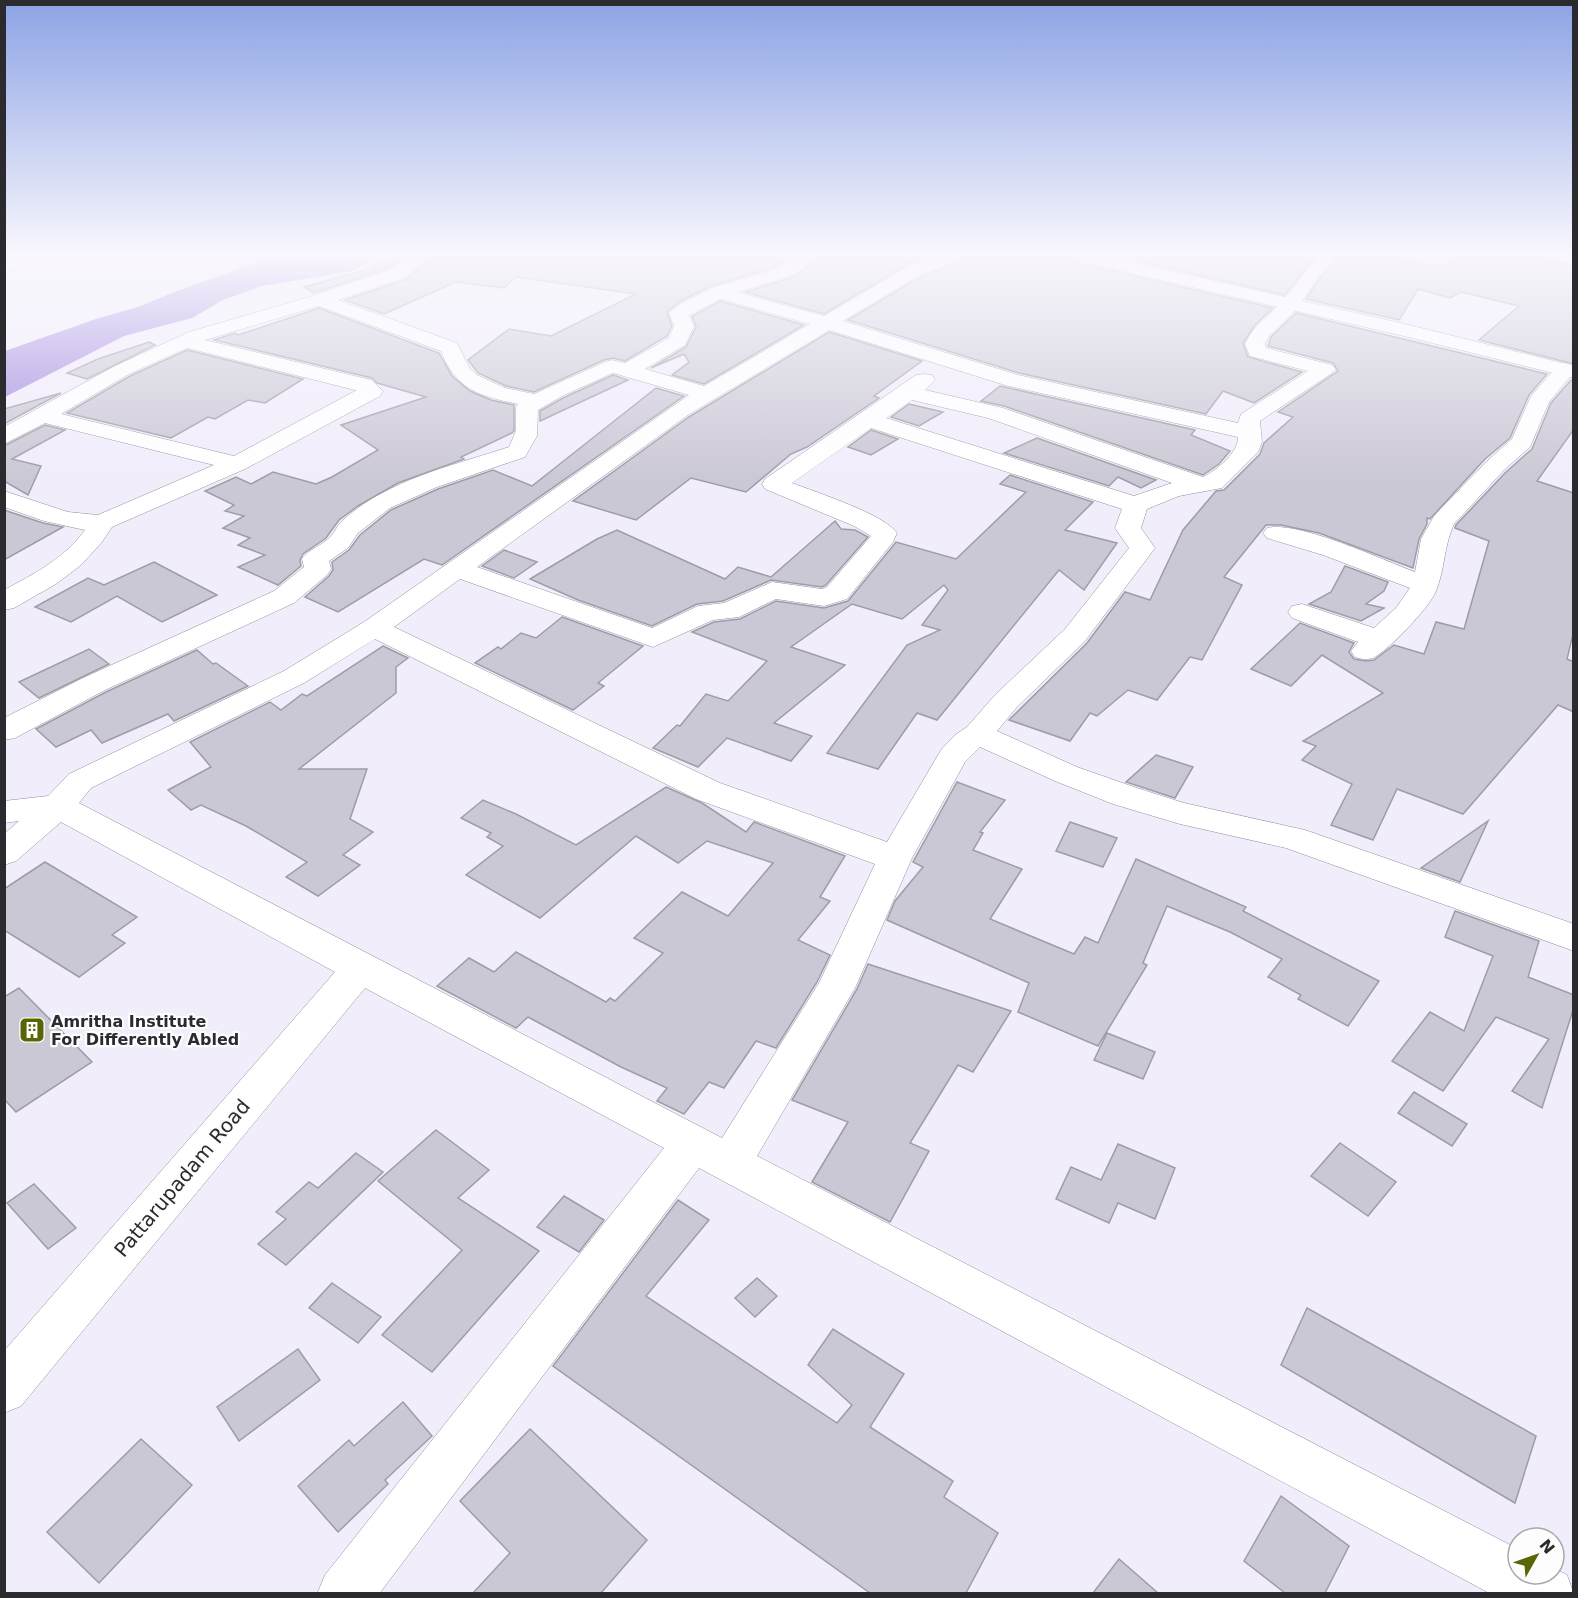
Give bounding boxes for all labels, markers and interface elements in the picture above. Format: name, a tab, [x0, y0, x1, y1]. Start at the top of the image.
place label: Amritha Institute For Differently Abled	[51, 1012, 239, 1049]
building icon: Amritha Institute For Differently Abled	[17, 1015, 47, 1045]
street label: Pattarupadam Road	[109, 1094, 255, 1262]
north arrow	[1506, 1526, 1566, 1586]
text: N	[1536, 1535, 1559, 1558]

